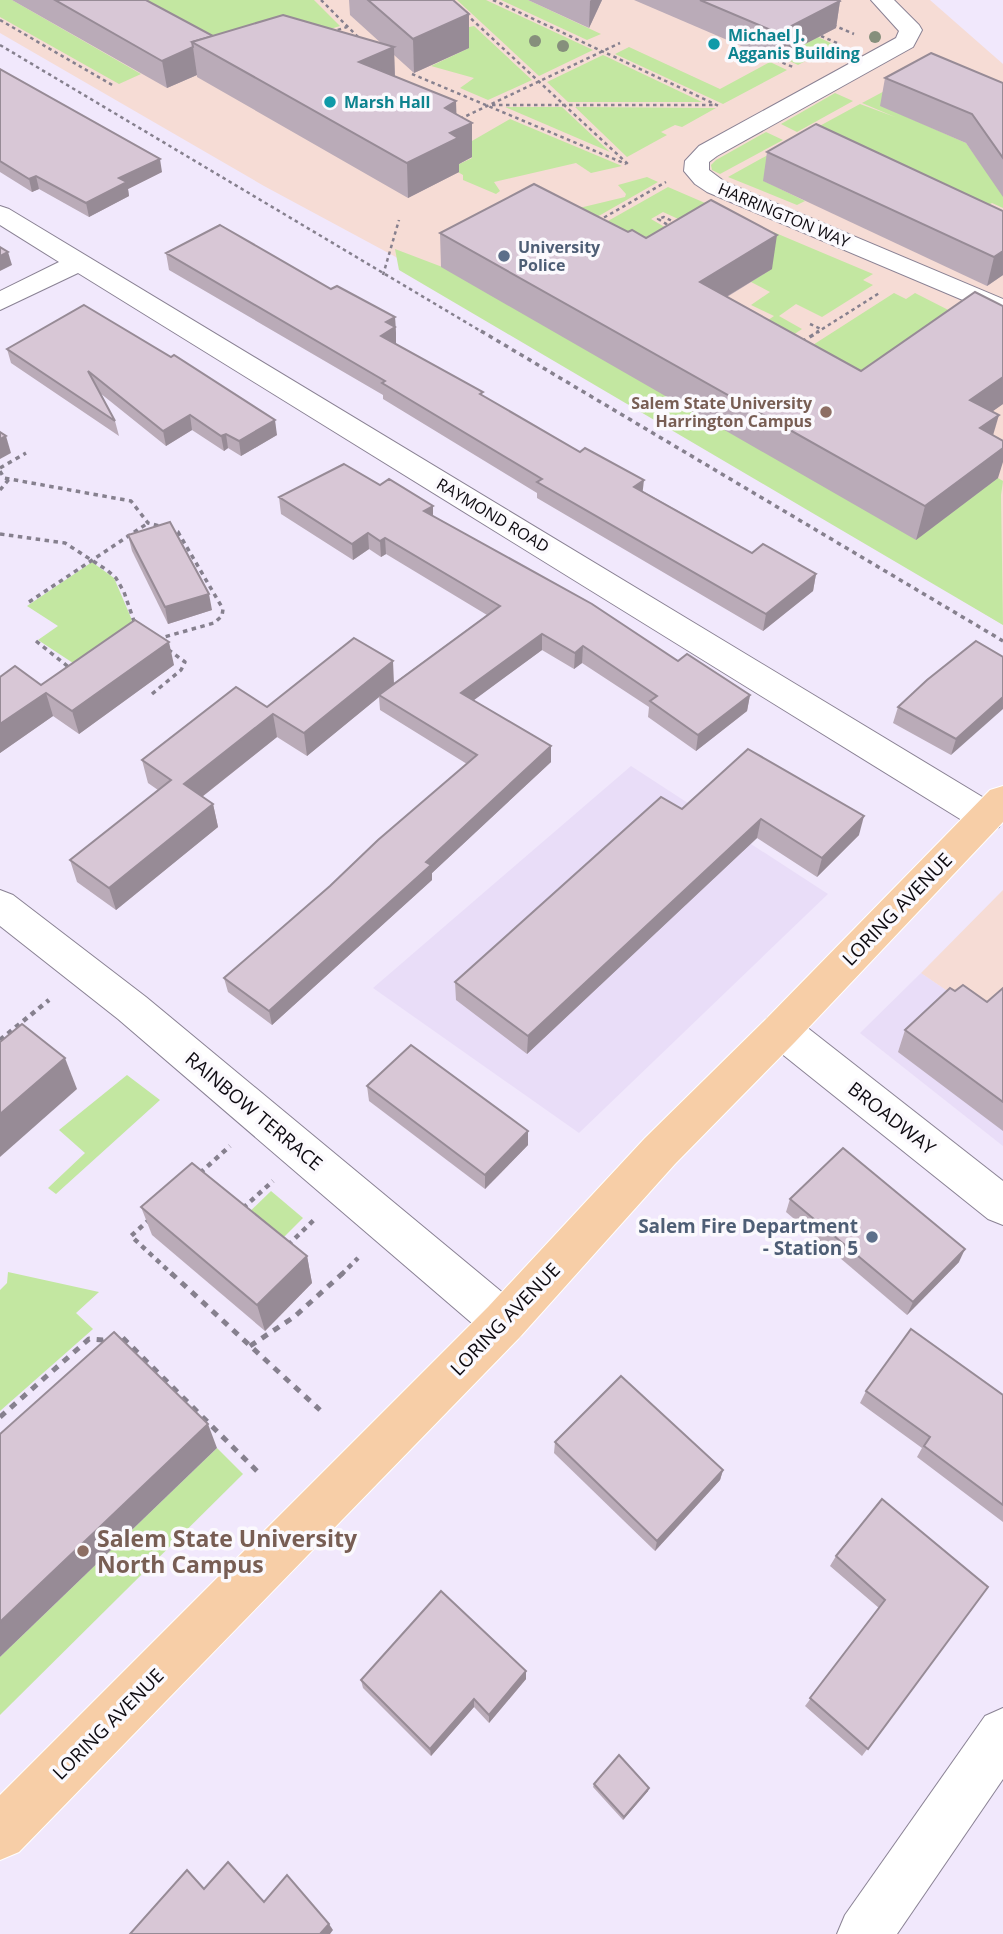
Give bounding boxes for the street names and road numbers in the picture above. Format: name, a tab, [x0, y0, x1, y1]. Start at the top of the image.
street label: HARRINGTON WAY	[715, 177, 853, 253]
street label: RAYMOND ROAD	[433, 473, 553, 557]
street label: LORING AVENUE	[836, 847, 958, 971]
street label: RAINBOW TERRACE	[180, 1046, 328, 1176]
street label: BROADWAY	[843, 1076, 942, 1161]
street label: LORING AVENUE	[444, 1257, 566, 1381]
street label: LORING AVENUE	[47, 1663, 169, 1785]

